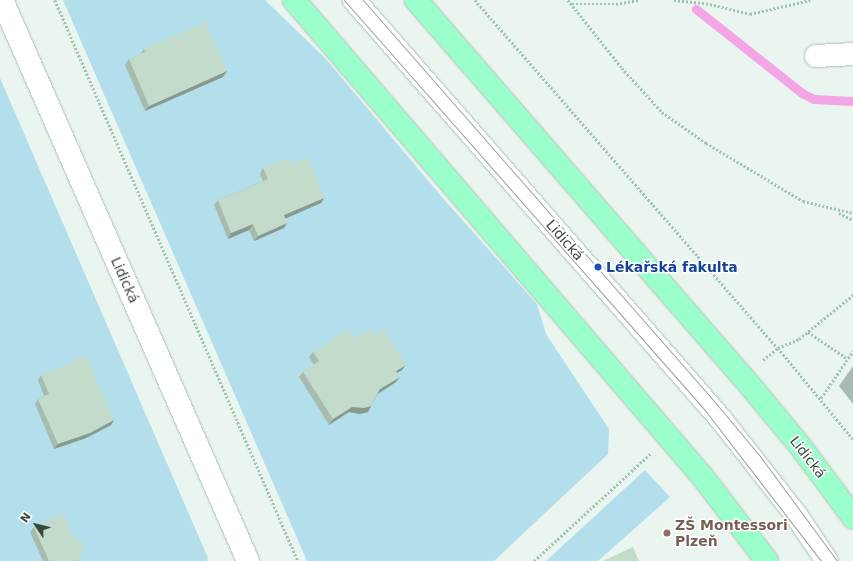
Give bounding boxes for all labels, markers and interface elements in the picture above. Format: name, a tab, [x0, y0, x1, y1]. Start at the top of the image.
street label: Lidická	[543, 216, 587, 264]
street label: Lidická	[107, 254, 143, 306]
place label: Lékařská fakulta	[606, 259, 738, 275]
marker: Lékařská fakulta	[593, 262, 603, 272]
street label: Lidická	[786, 433, 830, 481]
north arrow	[16, 505, 56, 545]
text: N	[18, 510, 34, 525]
place label: ZŠ Montessori Plzeň	[675, 517, 788, 550]
marker: ZŠ Montessori Plzeň	[662, 528, 672, 538]

